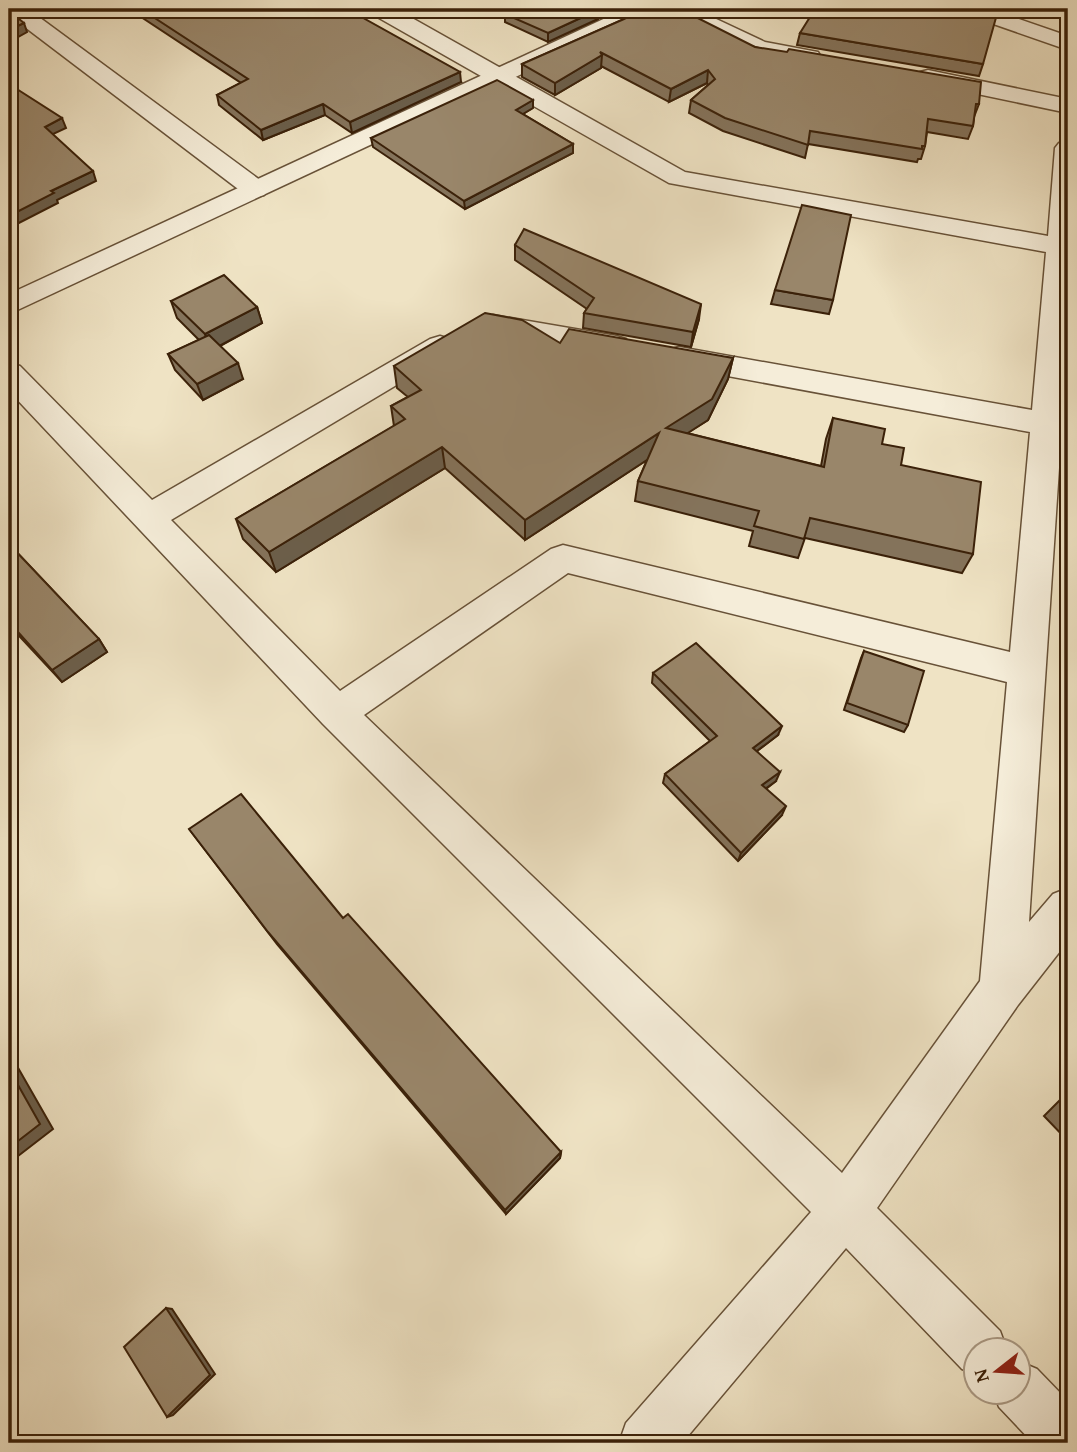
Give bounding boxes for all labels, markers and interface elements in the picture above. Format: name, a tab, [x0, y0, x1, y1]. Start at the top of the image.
north arrow	[962, 1336, 1032, 1406]
text: N	[965, 1366, 996, 1386]

